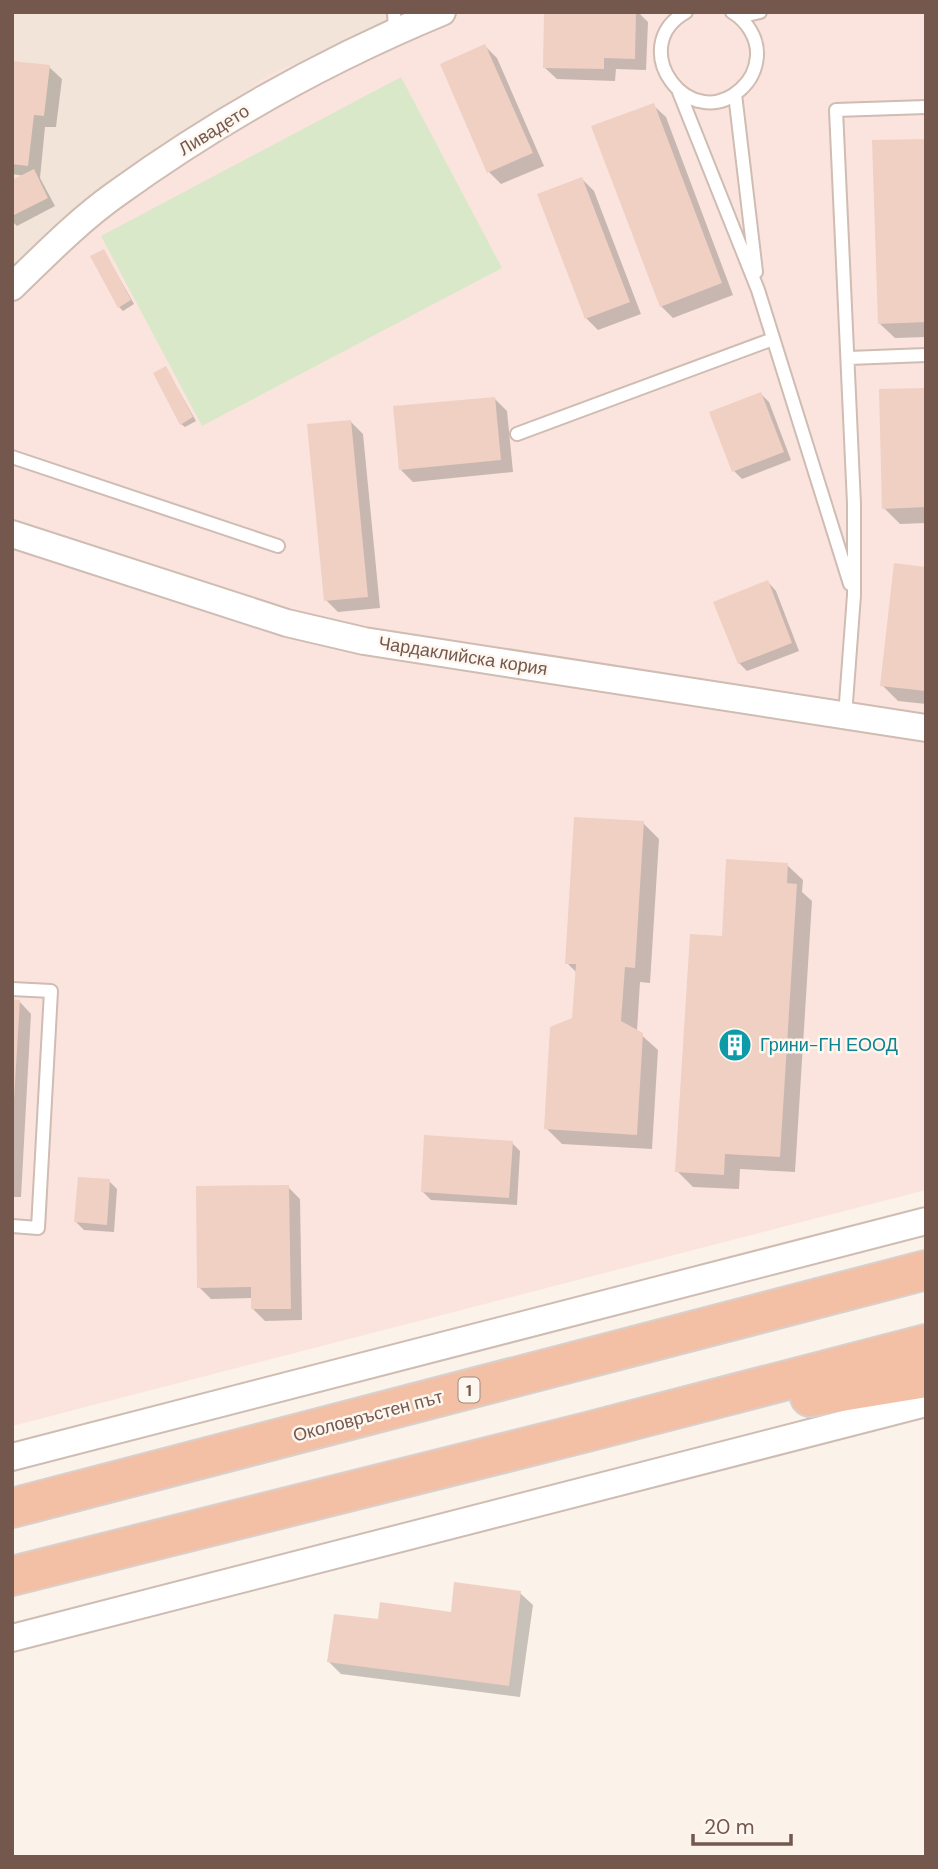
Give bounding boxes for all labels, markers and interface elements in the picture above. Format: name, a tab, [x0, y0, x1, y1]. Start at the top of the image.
street label: Ливадето	[174, 99, 254, 161]
street label: Чардаклийска кория	[377, 631, 549, 681]
building icon: Грини-ГН ЕООД	[716, 1026, 754, 1064]
place label: Грини-ГН ЕООД	[760, 1033, 898, 1057]
road number: 1	[458, 1378, 480, 1402]
street label: Околовръстен път	[290, 1384, 446, 1448]
scale bar	[693, 1802, 791, 1846]
text: 20 m	[704, 1813, 755, 1841]

